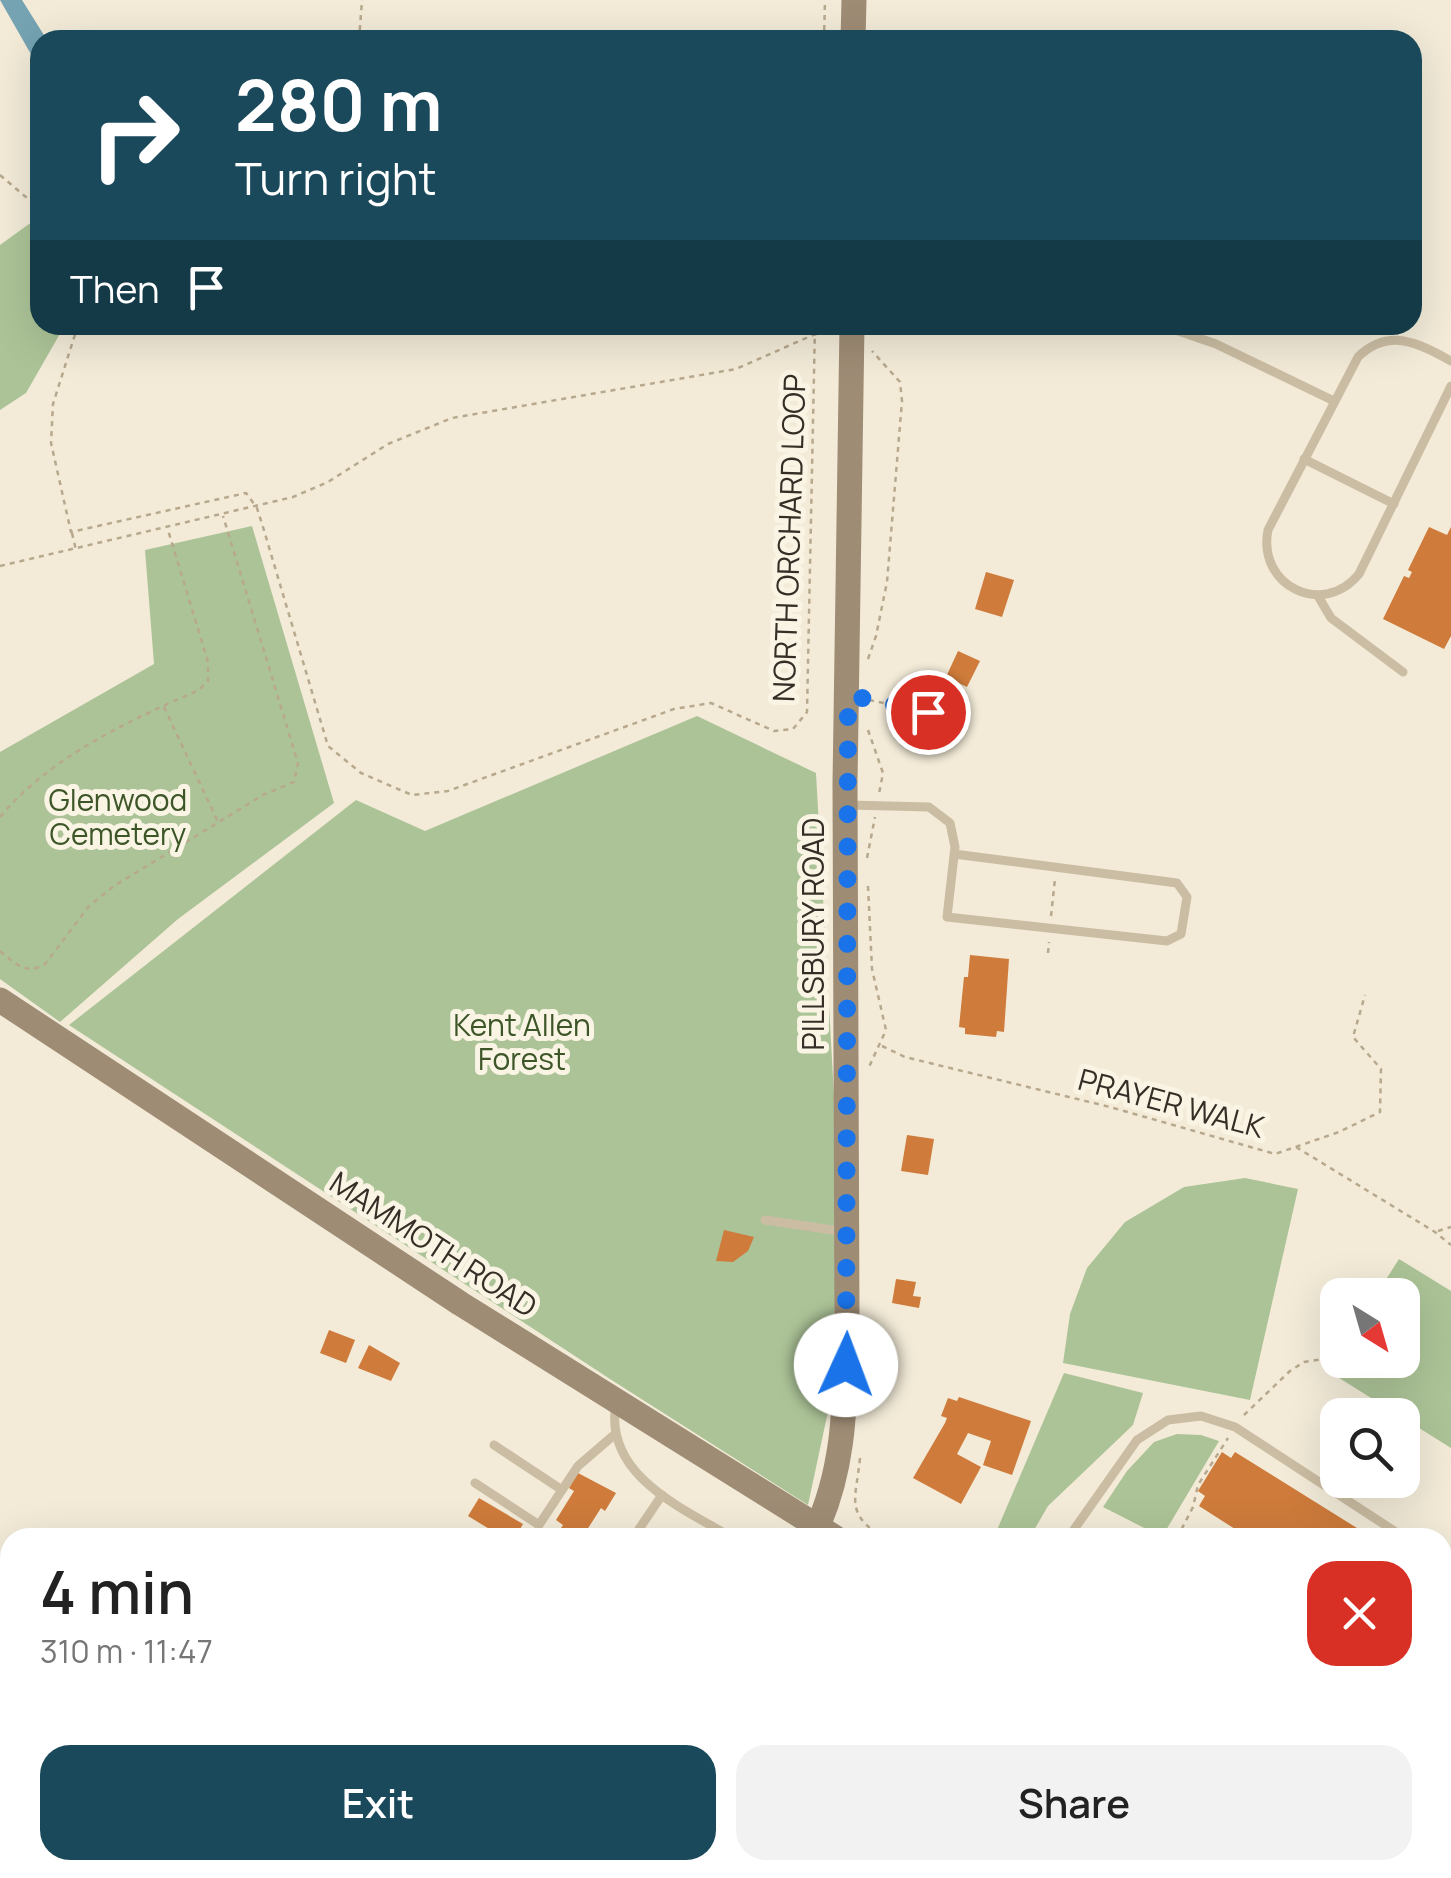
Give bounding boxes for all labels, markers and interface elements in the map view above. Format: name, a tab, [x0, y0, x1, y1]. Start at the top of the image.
text: 280 m	[235, 56, 443, 152]
icon: right	[70, 70, 200, 200]
text: Turn right	[235, 147, 436, 209]
icon: arrive	[179, 260, 234, 315]
text: Then	[70, 262, 159, 314]
street label: NORTH ORCHARD LOOP	[762, 373, 815, 703]
pin	[886, 670, 971, 755]
icon: arrive	[901, 685, 956, 740]
park label: Glenwood Cemetery	[49, 779, 187, 854]
street label: PILLSBURY ROAD	[792, 818, 833, 1050]
park label: Kent Allen Forest	[453, 1004, 591, 1079]
street label: PRAYER WALK	[1074, 1058, 1269, 1147]
street label: MAMMOTH ROAD	[322, 1161, 545, 1326]
north arrow	[1320, 1278, 1420, 1378]
map controls	[1320, 1278, 1420, 1498]
position arrow	[794, 1313, 898, 1417]
button: search	[1320, 1398, 1420, 1498]
text: 4 min	[40, 1550, 194, 1632]
button: close	[1307, 1561, 1412, 1666]
text: 310 m · 11:47	[40, 1629, 213, 1673]
button: Exit	[40, 1745, 716, 1860]
button: Share	[736, 1745, 1412, 1860]

